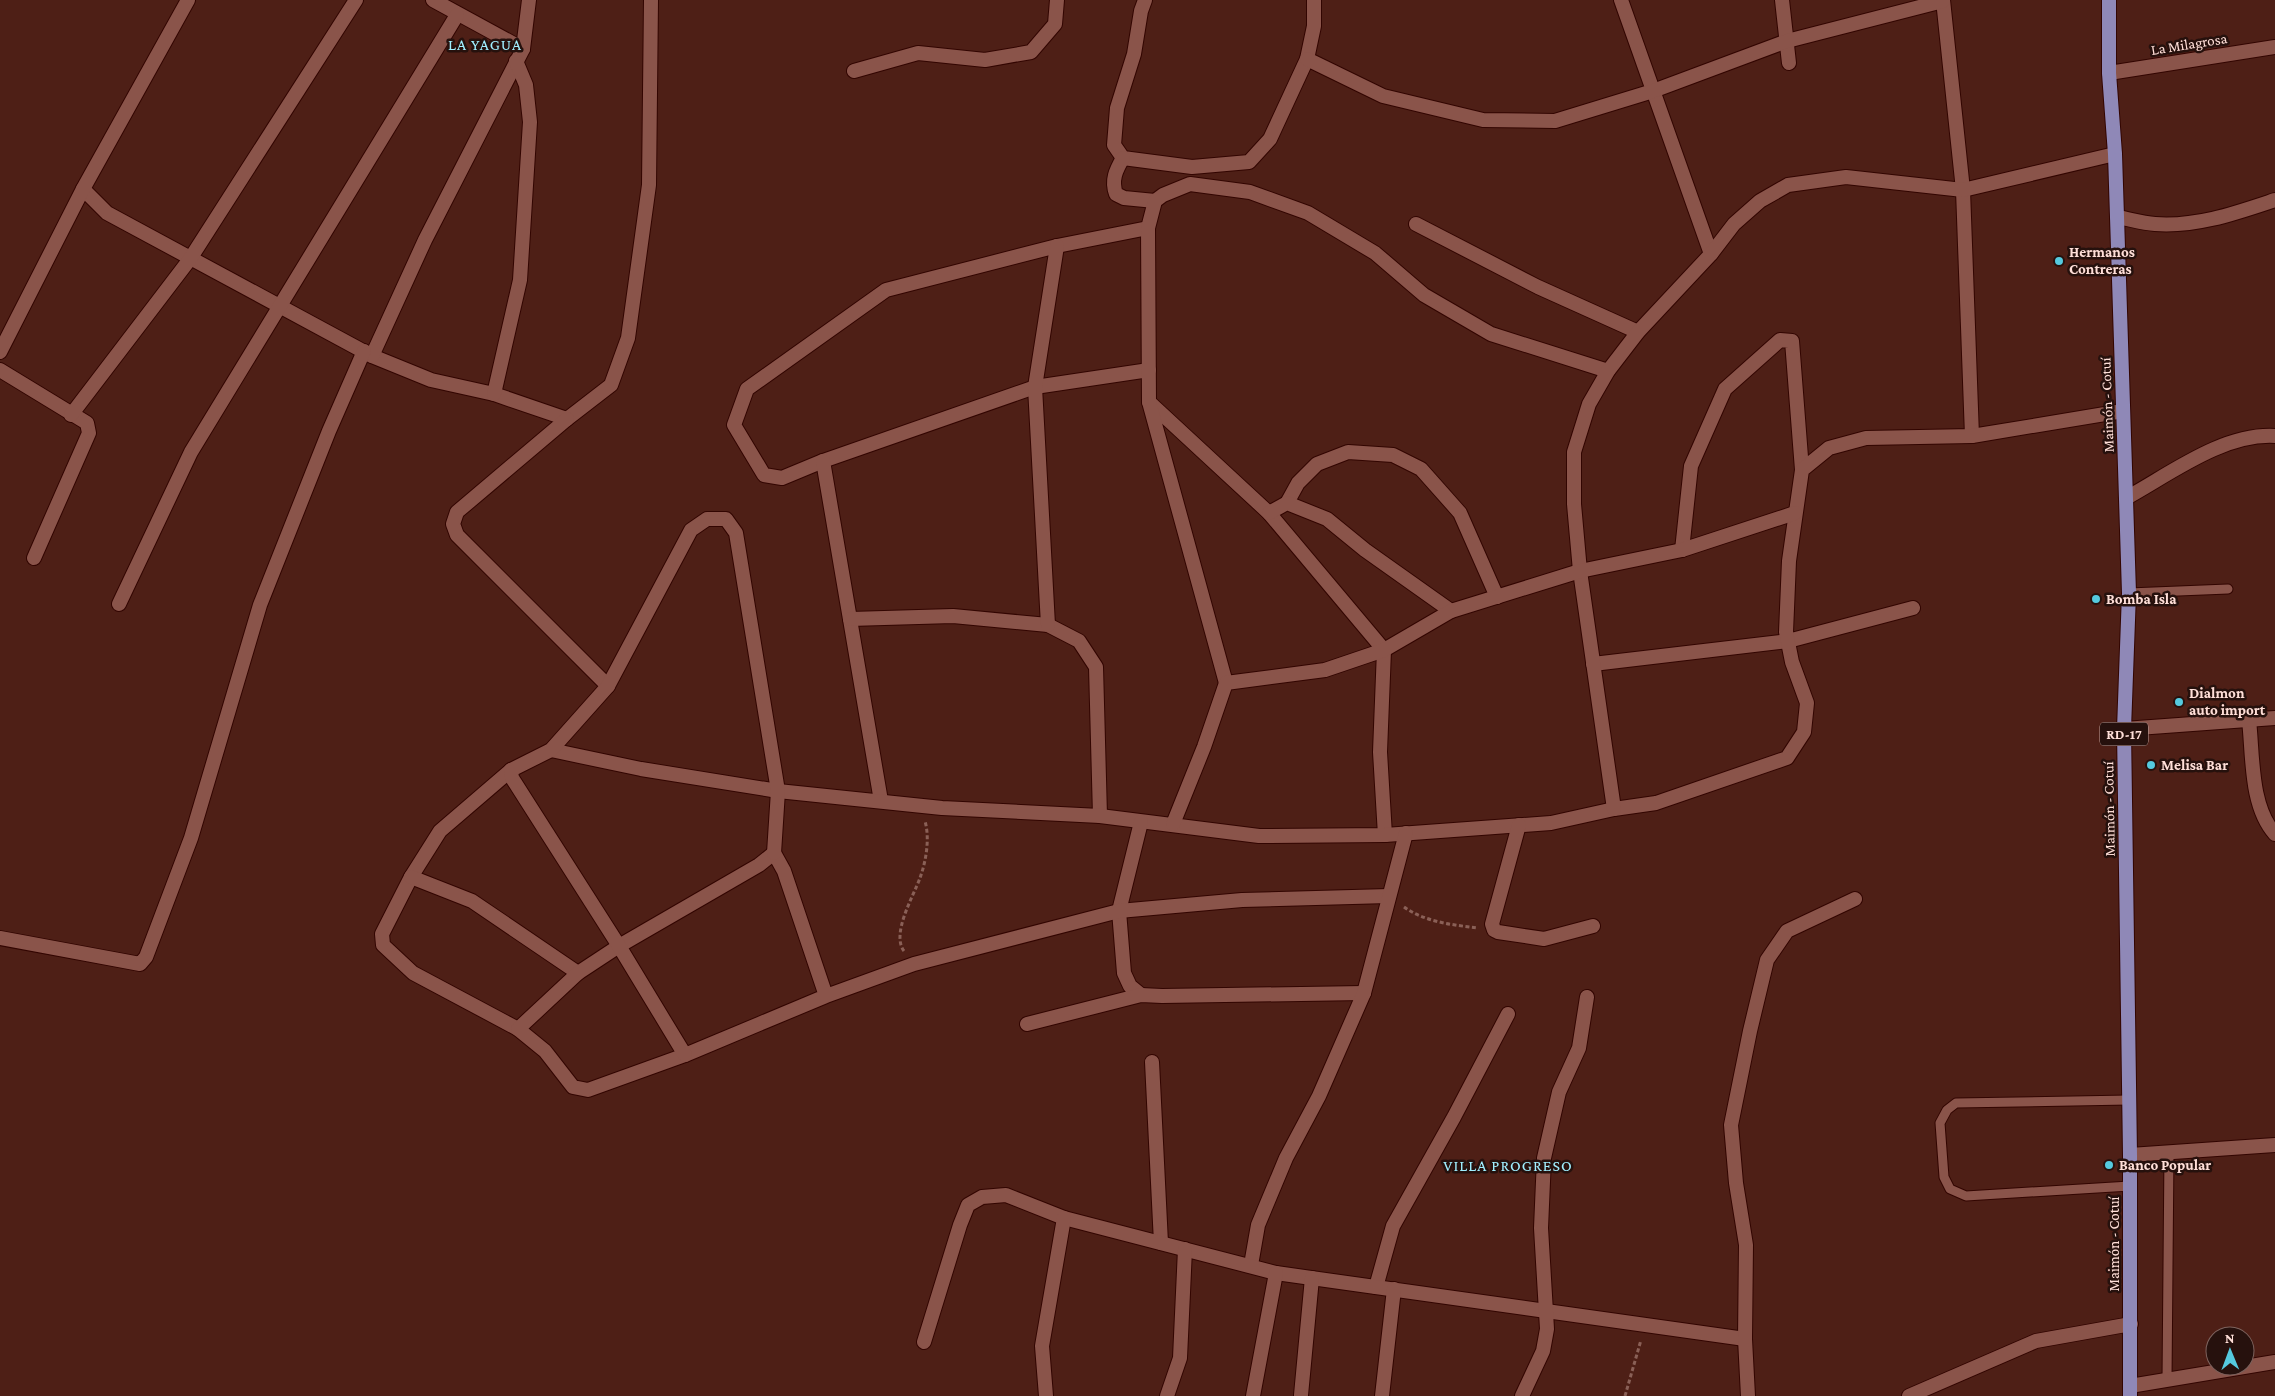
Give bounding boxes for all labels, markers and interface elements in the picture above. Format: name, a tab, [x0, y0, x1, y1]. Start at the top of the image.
street label: La Milagrosa	[2150, 30, 2229, 59]
district label: LA YAGUA	[448, 36, 522, 53]
place label: Hermanos Contreras	[2069, 244, 2135, 277]
marker: Hermanos Contreras	[2053, 255, 2065, 267]
street label: Maimón - Cotuí	[2097, 356, 2117, 453]
place label: Bomba Isla	[2106, 591, 2177, 607]
marker: Bomba Isla	[2090, 593, 2102, 605]
place label: Dialmon auto import	[2189, 685, 2266, 718]
marker: Dialmon auto import	[2173, 696, 2185, 708]
road number: RD-17	[2100, 722, 2148, 746]
place label: Melisa Bar	[2161, 757, 2228, 773]
marker: Melisa Bar	[2145, 759, 2157, 771]
street label: Maimón - Cotuí	[2100, 760, 2118, 857]
district label: VILLA PROGRESO	[1443, 1157, 1573, 1174]
place label: Banco Popular	[2119, 1157, 2211, 1173]
marker: Banco Popular	[2103, 1159, 2115, 1171]
street label: Maimón - Cotuí	[2106, 1195, 2122, 1292]
north arrow	[2205, 1326, 2255, 1376]
text: N	[2225, 1330, 2235, 1346]

